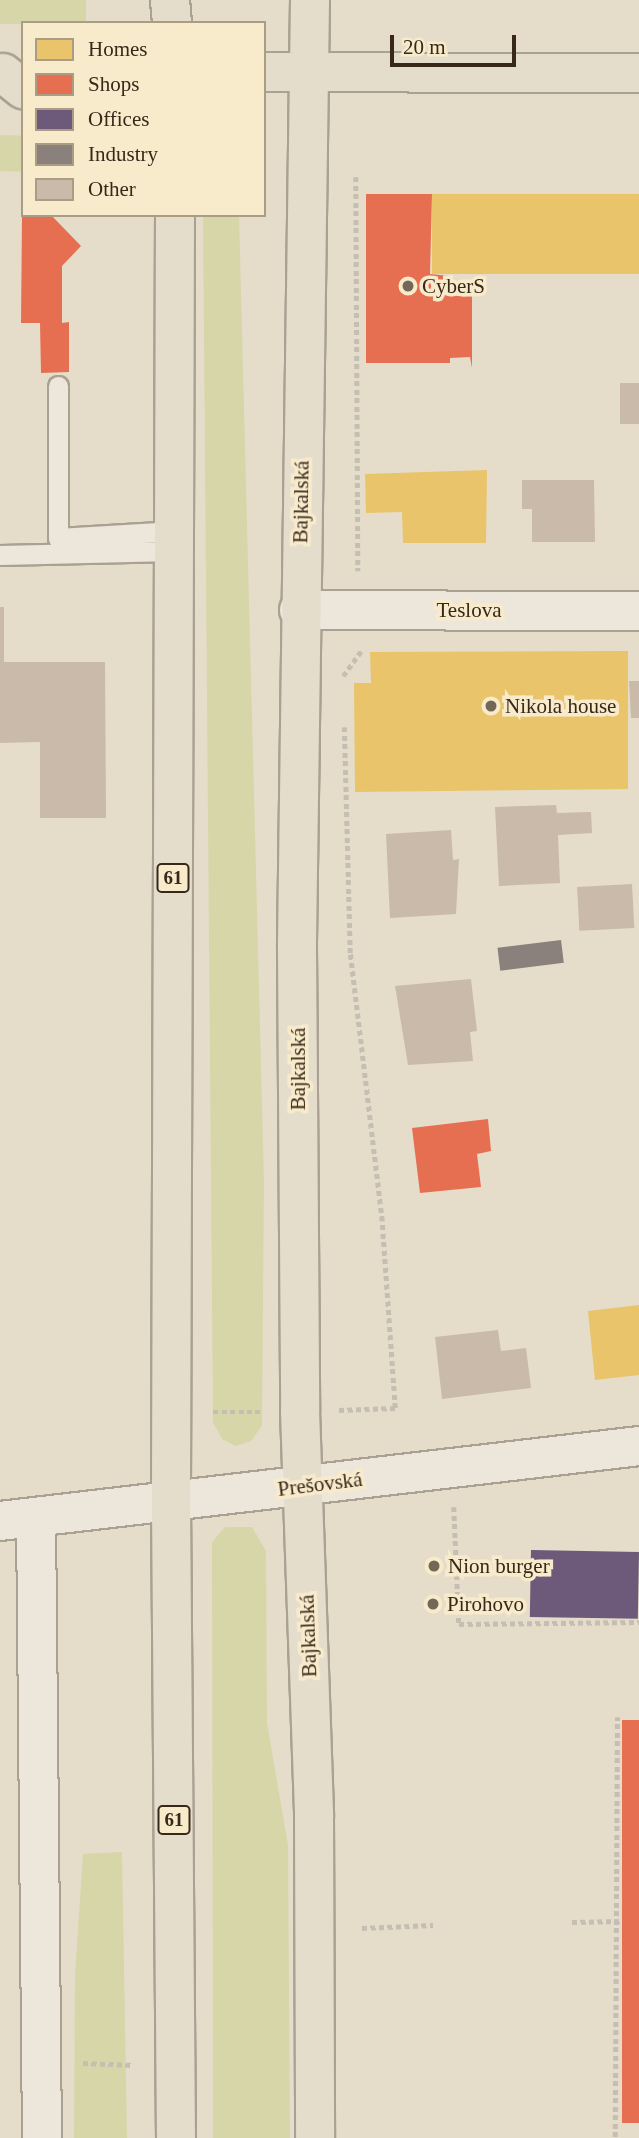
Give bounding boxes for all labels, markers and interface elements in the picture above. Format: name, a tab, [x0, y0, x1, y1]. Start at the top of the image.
legend	[21, 21, 266, 217]
scale bar	[394, 21, 520, 65]
text: 20 m	[403, 35, 446, 59]
text: Homes	[88, 37, 148, 61]
text: Shops	[88, 72, 139, 96]
text: Offices	[88, 107, 149, 131]
text: Industry	[88, 142, 158, 166]
text: Other	[88, 177, 136, 201]
place label: CyberS	[422, 273, 485, 299]
marker: CyberS	[400, 278, 416, 294]
street label: Bajkalská	[288, 460, 314, 544]
street label: Teslova	[436, 597, 502, 623]
place label: Nikola house	[505, 693, 616, 719]
marker: Nikola house	[483, 698, 499, 714]
road number: 61	[156, 862, 190, 894]
street label: Bajkalská	[285, 1028, 311, 1110]
street label: Prešovská	[276, 1466, 364, 1502]
place label: Nion burger	[448, 1553, 550, 1579]
marker: Nion burger	[426, 1558, 442, 1574]
place label: Pirohovo	[447, 1591, 524, 1617]
street label: Bajkalská	[294, 1594, 322, 1678]
marker: Pirohovo	[425, 1596, 441, 1612]
road number: 61	[156, 1804, 192, 1836]

